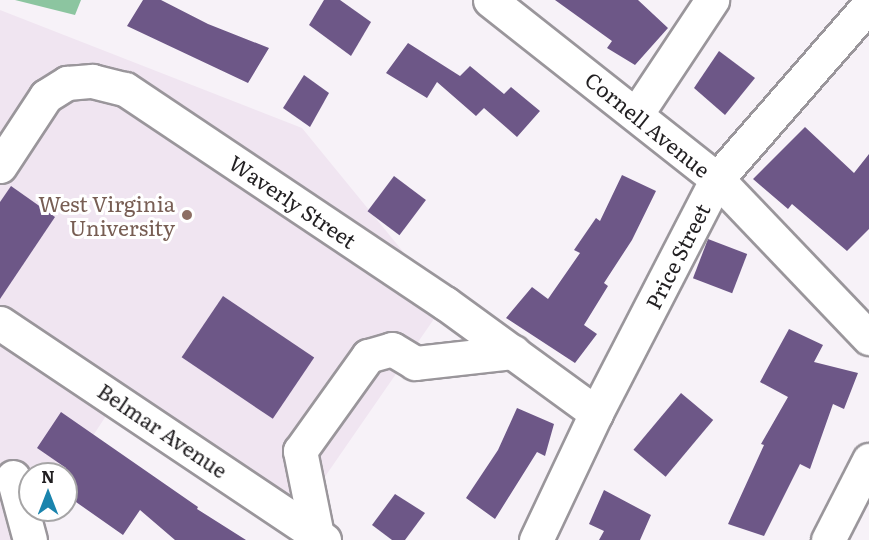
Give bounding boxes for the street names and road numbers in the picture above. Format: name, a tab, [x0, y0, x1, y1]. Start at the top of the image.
street label: Cornell Avenue	[581, 66, 715, 182]
street label: Waverly Street	[225, 149, 361, 253]
street label: Price Street	[640, 199, 714, 313]
street label: Belmar Avenue	[93, 377, 233, 483]

